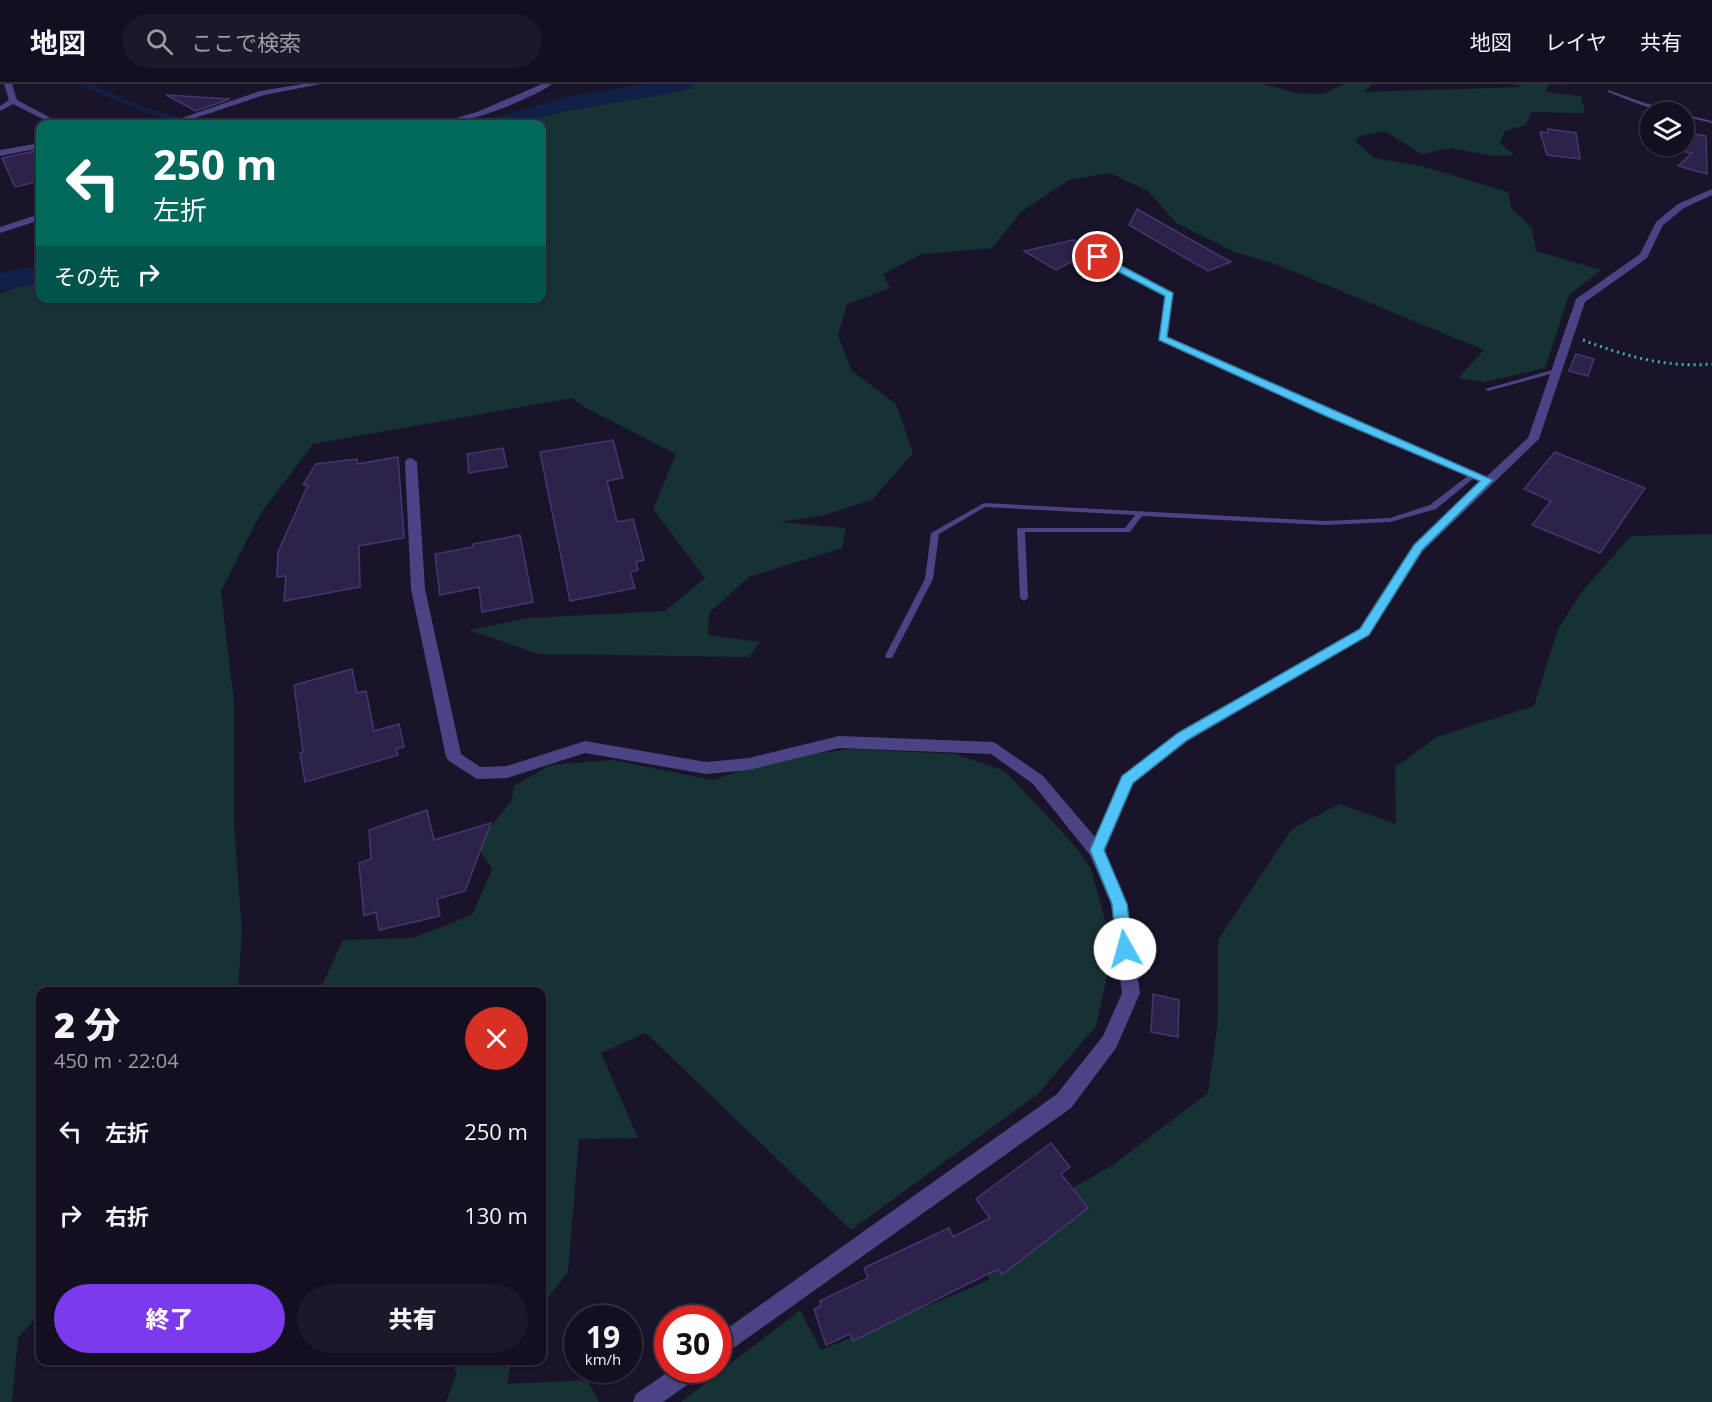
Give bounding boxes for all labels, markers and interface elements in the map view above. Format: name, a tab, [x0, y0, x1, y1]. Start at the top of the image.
search box	[122, 14, 542, 68]
text: 地図	[30, 23, 86, 61]
icon: search	[143, 25, 176, 58]
text: ここで検索	[191, 27, 301, 57]
text: 地図	[1470, 28, 1512, 56]
text: レイヤ	[1545, 28, 1607, 56]
text: 共有	[1640, 28, 1682, 56]
map controls	[1640, 102, 1694, 156]
button: layers	[1640, 102, 1694, 156]
text: 250 m	[153, 135, 277, 192]
icon: left	[54, 144, 132, 222]
text: 左折	[153, 191, 207, 228]
pin	[1072, 231, 1123, 282]
icon: arrive	[1081, 240, 1114, 273]
icon: right	[132, 258, 165, 291]
text: その先	[54, 261, 120, 291]
position arrow	[1093, 917, 1157, 981]
text: 2 分	[54, 1000, 120, 1049]
button: close	[465, 1007, 528, 1070]
text: 450 m · 22:04	[54, 1047, 179, 1074]
icon: left	[54, 1115, 87, 1148]
text: 250 m	[464, 1116, 528, 1146]
text: 左折	[105, 1117, 149, 1147]
icon: right	[54, 1199, 87, 1232]
text: 130 m	[464, 1200, 528, 1230]
text: 右折	[105, 1201, 149, 1231]
button: 終了	[54, 1284, 285, 1353]
button: 共有	[297, 1284, 528, 1353]
speed limit sign: 30	[654, 1305, 732, 1383]
text: 19	[586, 1316, 620, 1357]
text: km/h	[585, 1349, 621, 1369]

